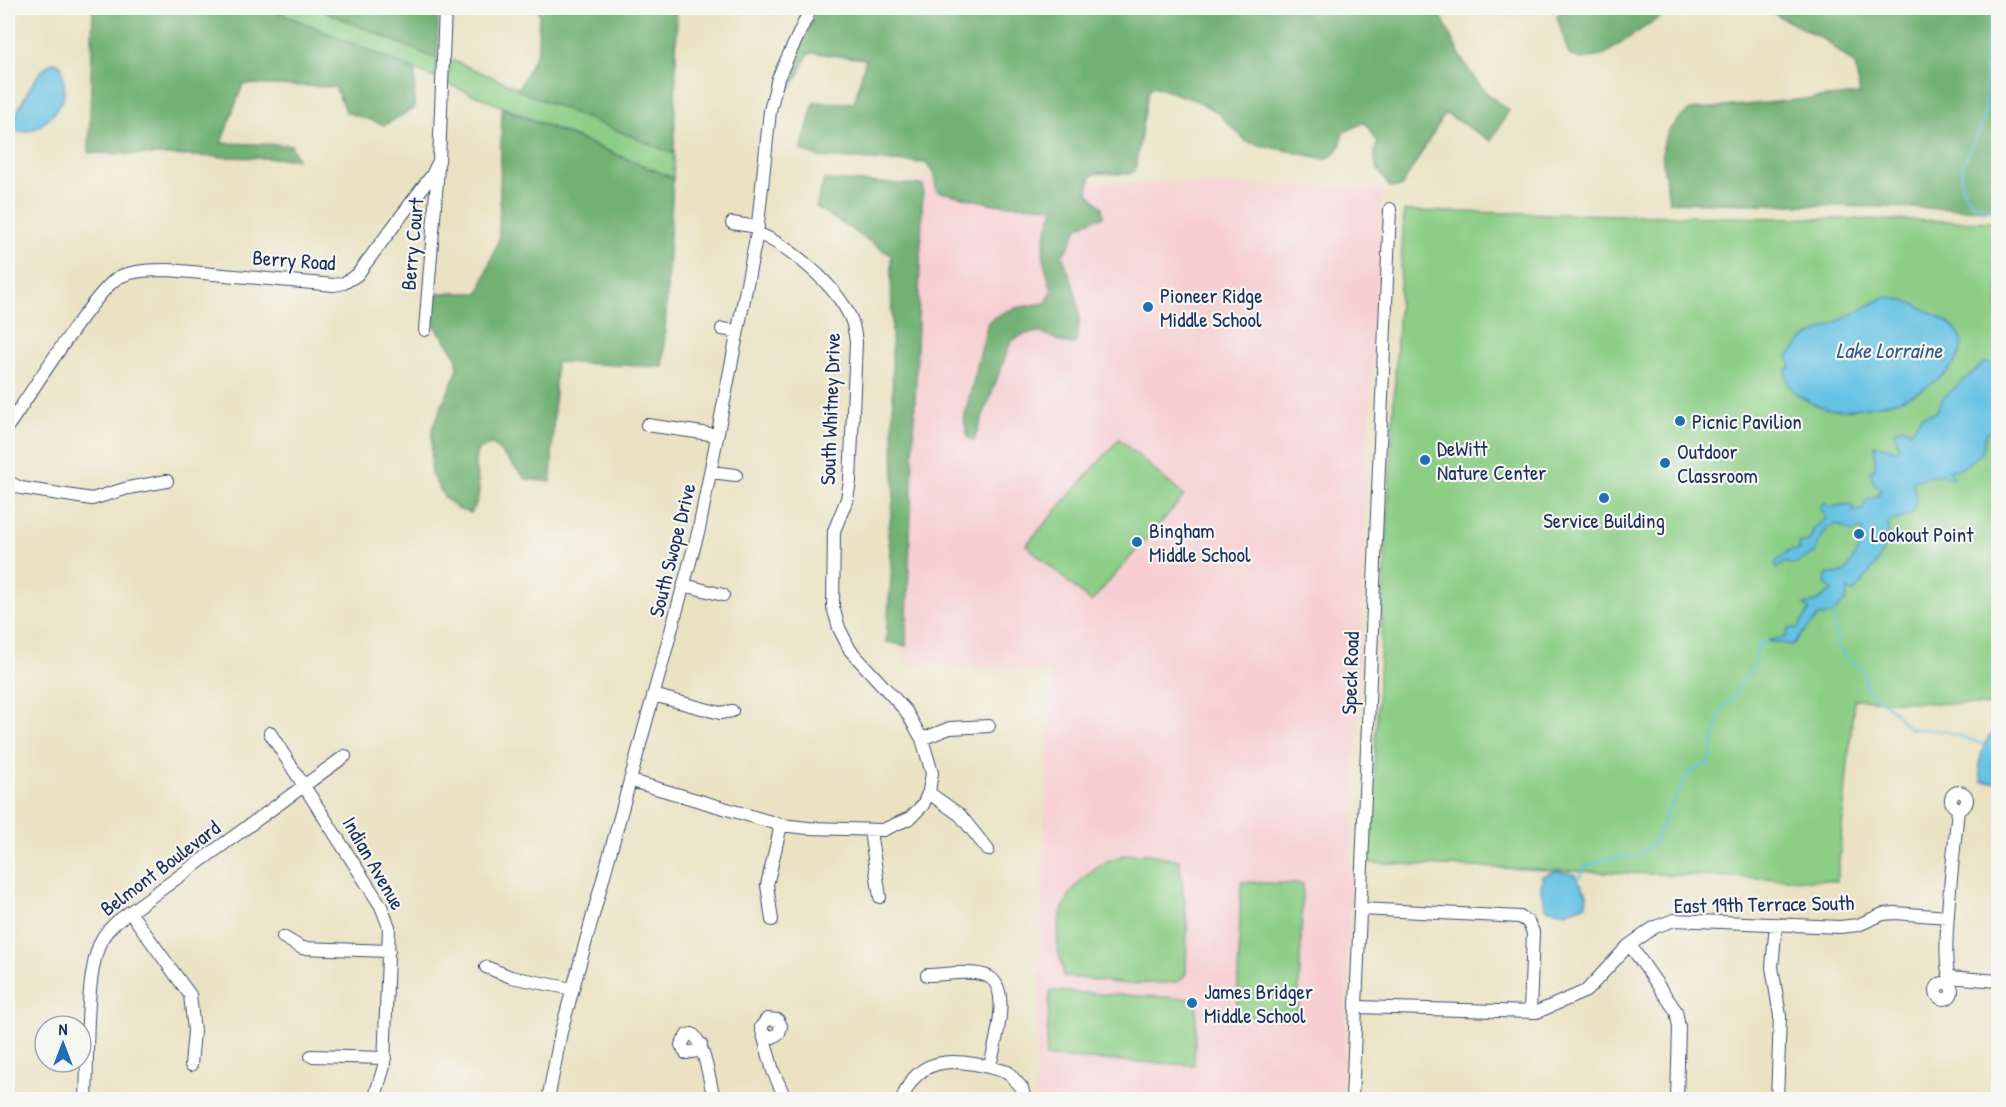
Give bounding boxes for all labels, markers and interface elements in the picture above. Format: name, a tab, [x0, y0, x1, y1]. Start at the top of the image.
street label: Berry Court	[394, 196, 431, 291]
street label: Berry Road	[251, 243, 337, 277]
place label: Pioneer Ridge Middle School	[1160, 281, 1263, 334]
marker: Pioneer Ridge Middle School	[1141, 300, 1155, 314]
street label: South Whitney Drive	[813, 332, 847, 486]
water label: Lake Lorraine	[1836, 335, 1943, 365]
place label: Picnic Pavilion	[1692, 407, 1802, 436]
marker: Picnic Pavilion	[1673, 414, 1687, 428]
place label: DeWitt Nature Center	[1437, 434, 1546, 487]
place label: Outdoor Classroom	[1677, 437, 1758, 490]
marker: DeWitt Nature Center	[1418, 453, 1432, 467]
marker: Outdoor Classroom	[1658, 456, 1672, 470]
street label: South Swope Drive	[641, 480, 703, 620]
marker: Service Building	[1597, 491, 1611, 505]
place label: Service Building	[1543, 506, 1665, 535]
place label: Bingham Middle School	[1149, 516, 1251, 569]
place label: Lookout Point	[1871, 520, 1974, 549]
marker: Lookout Point	[1852, 527, 1866, 541]
marker: Bingham Middle School	[1130, 535, 1144, 549]
street label: Speck Road	[1334, 631, 1366, 715]
street label: Indian Avenue	[336, 811, 412, 915]
street label: Belmont Boulevard	[94, 813, 226, 923]
street label: East 19th Terrace South	[1674, 888, 1855, 920]
place label: James Bridger Middle School	[1204, 977, 1313, 1030]
marker: James Bridger Middle School	[1185, 996, 1199, 1010]
north arrow	[33, 1014, 93, 1074]
text: N	[59, 1018, 68, 1040]

